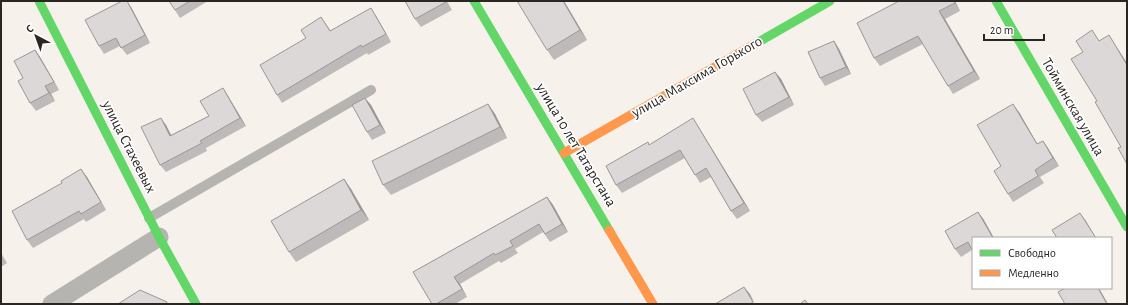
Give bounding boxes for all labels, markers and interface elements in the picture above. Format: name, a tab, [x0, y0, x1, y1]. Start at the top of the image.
north arrow	[16, 16, 56, 56]
scale bar	[984, 16, 1044, 42]
text: С	[24, 23, 36, 35]
text: 20 m	[990, 24, 1013, 36]
street label: улица Максима Горького	[628, 34, 765, 121]
street label: Тойминская улица	[1039, 55, 1107, 159]
street label: улица 10 лет Татарстана	[533, 80, 619, 209]
street label: улица Стахеевых	[99, 98, 159, 196]
legend	[972, 237, 1112, 289]
text: Свободно	[1008, 247, 1056, 259]
text: Медленно	[1008, 267, 1059, 279]

